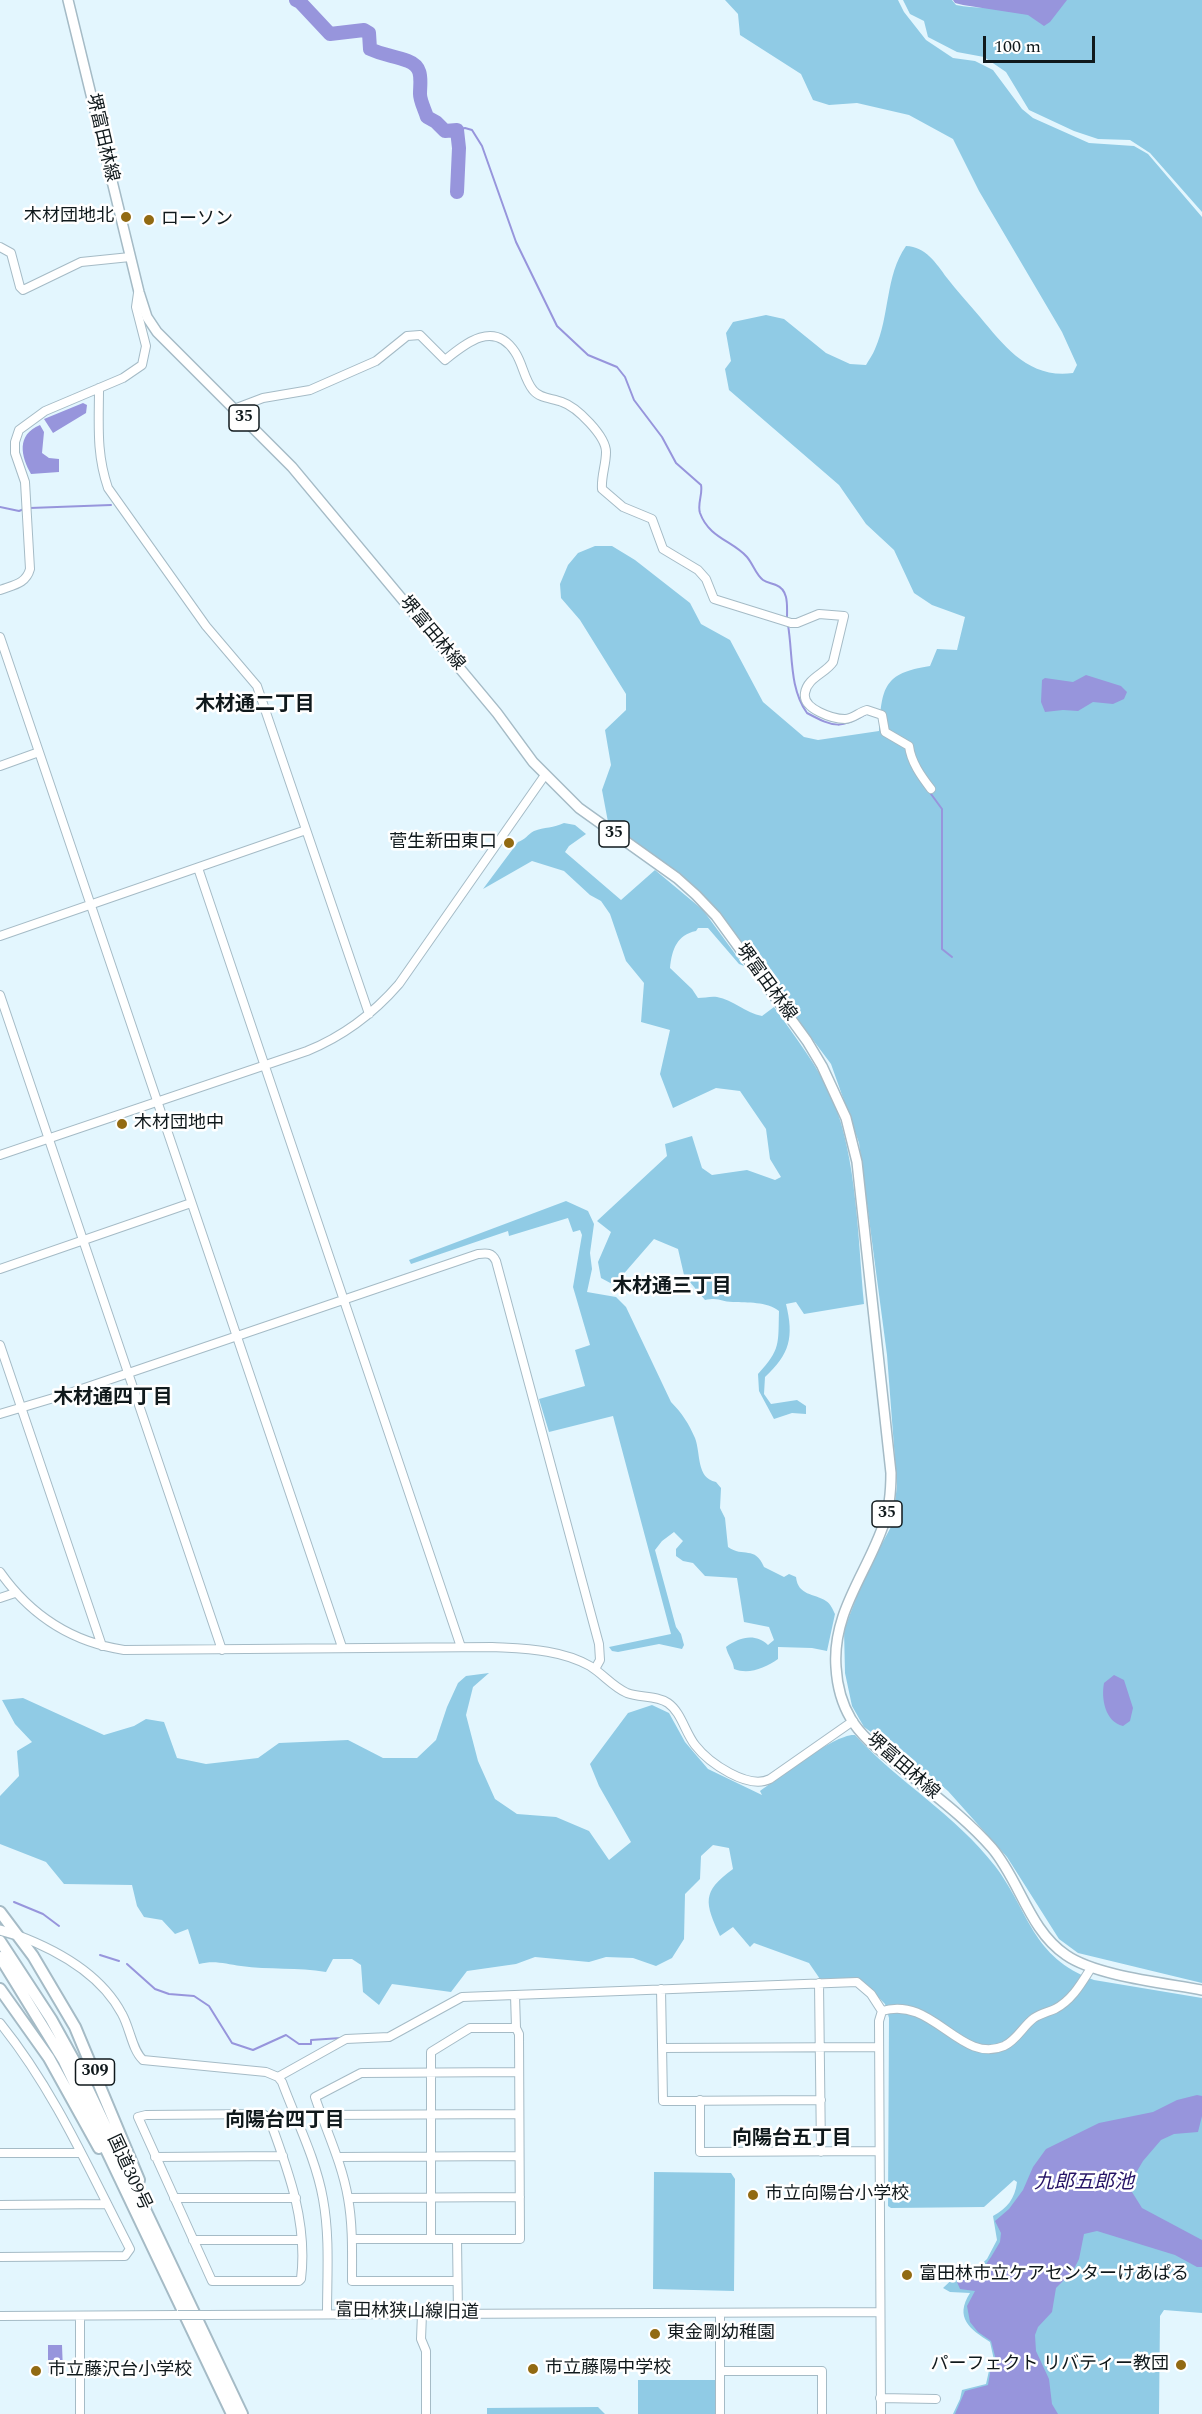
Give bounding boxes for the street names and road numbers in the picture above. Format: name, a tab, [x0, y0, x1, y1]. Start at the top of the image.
street label: 堺富田林線	[80, 92, 122, 184]
road number: 35	[229, 405, 259, 431]
street label: 堺富田林線	[394, 593, 468, 675]
road number: 35	[599, 821, 629, 847]
street label: 堺富田林線	[730, 940, 800, 1026]
road number: 35	[872, 1501, 902, 1527]
street label: 堺富田林線	[861, 1729, 943, 1805]
road number: 309	[76, 2059, 115, 2085]
street label: 国道309号	[101, 2132, 155, 2214]
street label: 富田林狭山線旧道	[335, 2301, 479, 2325]

